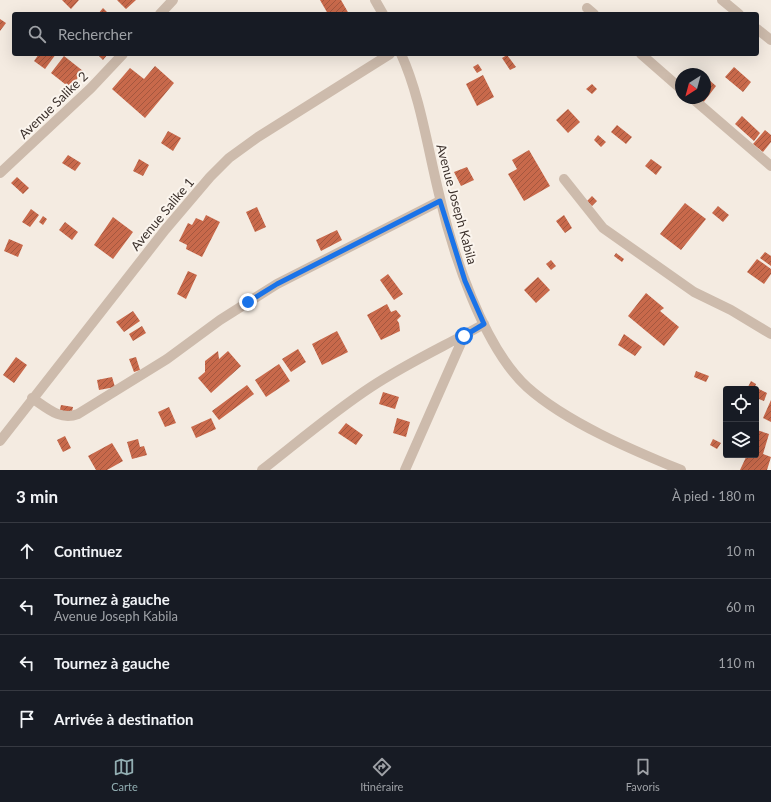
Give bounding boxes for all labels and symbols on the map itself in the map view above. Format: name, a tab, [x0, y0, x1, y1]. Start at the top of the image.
street label: Avenue Salike 2	[15, 68, 91, 142]
north arrow	[675, 68, 711, 104]
street label: Avenue Joseph Kabila	[433, 142, 481, 266]
street label: Avenue Salike 1	[127, 174, 197, 254]
route end	[239, 293, 257, 311]
route start	[455, 327, 473, 345]

